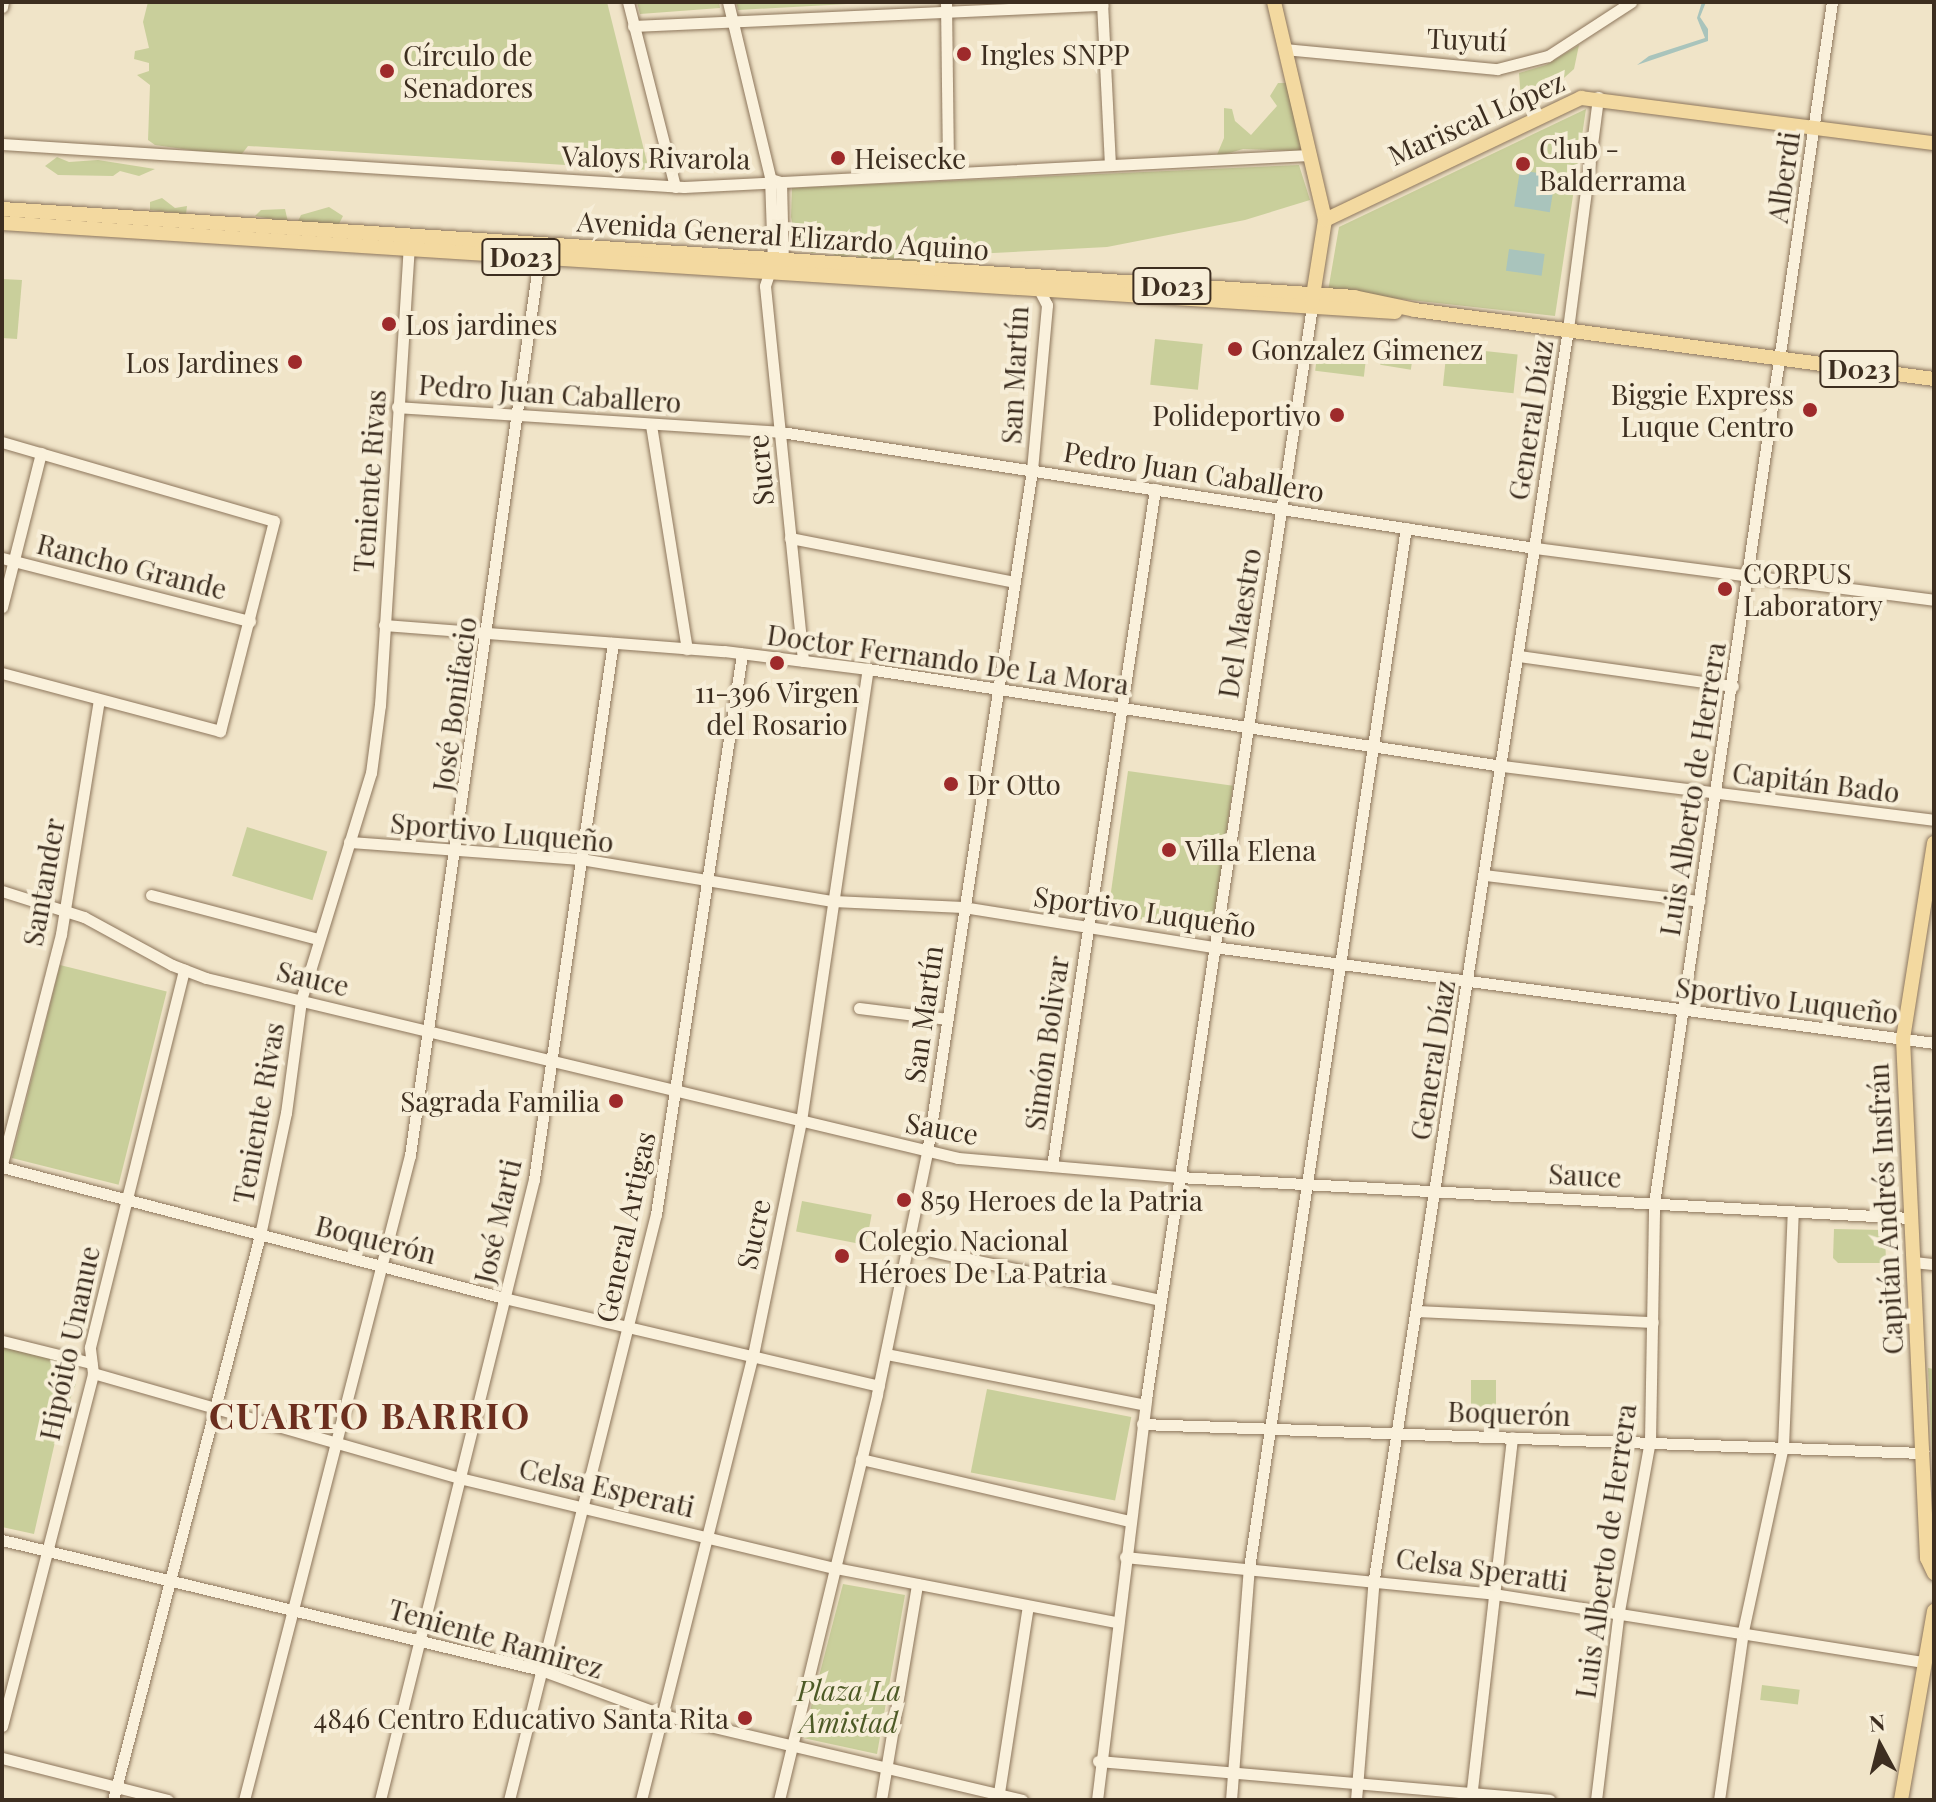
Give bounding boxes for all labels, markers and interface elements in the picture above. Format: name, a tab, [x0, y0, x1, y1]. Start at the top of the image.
street label: Tuyutí	[1426, 21, 1508, 57]
place label: Ingles SNPP	[980, 37, 1130, 71]
place label: Círculo de Senadores	[403, 38, 533, 104]
marker: Ingles SNPP	[955, 45, 973, 63]
marker: Círculo de Senadores	[378, 62, 396, 80]
street label: Mariscal López	[1383, 64, 1569, 172]
street label: Alberdi	[1760, 129, 1806, 225]
place label: Club - Balderrama	[1539, 131, 1686, 197]
street label: Valoys Rivarola	[561, 139, 751, 175]
place label: Heisecke	[854, 141, 966, 175]
marker: Heisecke	[829, 149, 847, 167]
marker: Club - Balderrama	[1514, 155, 1532, 173]
street label: Avenida General Elizardo Aquino	[575, 204, 991, 266]
road number: D023	[481, 235, 561, 279]
road number: D023	[1132, 264, 1212, 308]
street label: San Martín	[994, 305, 1034, 445]
place label: Los jardines	[405, 307, 557, 341]
marker: Los jardines	[380, 315, 398, 333]
place label: Gonzalez Gimenez	[1251, 332, 1483, 366]
street label: General Díaz	[1501, 337, 1559, 503]
marker: Gonzalez Gimenez	[1226, 340, 1244, 358]
place label: Los Jardines	[125, 345, 279, 379]
road number: D023	[1819, 347, 1899, 391]
marker: Los Jardines	[286, 353, 304, 371]
street label: Pedro Juan Caballero	[417, 367, 683, 419]
place label: Biggie Express Luque Centro	[1611, 377, 1794, 443]
street label: Teniente Rivas	[346, 388, 392, 574]
place label: Polideportivo	[1152, 398, 1321, 432]
marker: Biggie Express Luque Centro	[1801, 401, 1819, 419]
marker: Polideportivo	[1328, 406, 1346, 424]
street label: Sucre	[740, 433, 780, 507]
street label: Pedro Juan Caballero	[1061, 434, 1327, 508]
street label: Rancho Grande	[34, 526, 230, 606]
street label: Del Maestro	[1211, 546, 1267, 700]
place label: CORPUS Laboratory	[1743, 556, 1883, 622]
marker: CORPUS Laboratory	[1714, 578, 1736, 600]
street label: José Bonifacio	[425, 615, 483, 793]
street label: Doctor Fernando De La Mora	[764, 617, 1132, 701]
street label: Luis Alberto de Herrera	[1652, 639, 1732, 939]
marker: 11-396 Virgen del Rosario	[768, 654, 786, 672]
place label: 11-396 Virgen del Rosario	[694, 675, 860, 741]
street label: Capitán Bado	[1730, 755, 1902, 809]
place label: Dr Otto	[967, 767, 1061, 801]
marker: Dr Otto	[942, 775, 960, 793]
street label: Sportivo Luqueño	[389, 806, 615, 858]
street label: Santander	[15, 815, 71, 949]
place label: Villa Elena	[1185, 833, 1317, 867]
marker: Villa Elena	[1160, 841, 1178, 859]
street label: Sportivo Luqueño	[1032, 879, 1258, 943]
street label: San Martín	[897, 943, 949, 1085]
street label: Sauce	[274, 953, 352, 1003]
street label: Simón Bolivar	[1017, 954, 1075, 1132]
street label: Sportivo Luqueño	[1674, 970, 1900, 1030]
street label: General Díaz	[1403, 977, 1461, 1143]
street label: Teniente Rivas	[226, 1020, 290, 1206]
street label: Capitán Andrés Insfrán	[1861, 1062, 1909, 1356]
place label: Sagrada Familia	[400, 1084, 600, 1118]
marker: Sagrada Familia	[607, 1092, 625, 1110]
street label: Sauce	[903, 1105, 981, 1151]
street label: General Artigas	[588, 1128, 662, 1326]
street label: José Marti	[466, 1156, 528, 1286]
street label: Sauce	[1548, 1156, 1622, 1194]
place label: 859 Heroes de la Patria	[920, 1183, 1204, 1217]
marker: 859 Heroes de la Patria	[895, 1191, 913, 1209]
street label: Sucre	[729, 1196, 777, 1272]
street label: Boquerón	[312, 1208, 440, 1270]
place label: Colegio Nacional Héroes De La Patria	[858, 1223, 1107, 1289]
street label: Hipóito Unanue	[32, 1243, 106, 1443]
marker: Colegio Nacional Héroes De La Patria	[833, 1247, 851, 1265]
district label: CUARTO BARRIO	[209, 1393, 531, 1437]
street label: Boquerón	[1447, 1394, 1571, 1432]
street label: Luis Alberto de Herrera	[1568, 1401, 1642, 1701]
street label: Celsa Esperati	[516, 1450, 698, 1524]
street label: Celsa Speratti	[1394, 1540, 1570, 1598]
street label: Teniente Ramirez	[385, 1591, 607, 1685]
park label: Plaza La Amistad	[797, 1673, 901, 1739]
place label: 4846 Centro Educativo Santa Rita	[313, 1701, 729, 1735]
north arrow	[1840, 1706, 1920, 1786]
text: N	[1867, 1706, 1887, 1738]
marker: 4846 Centro Educativo Santa Rita	[736, 1709, 754, 1727]

